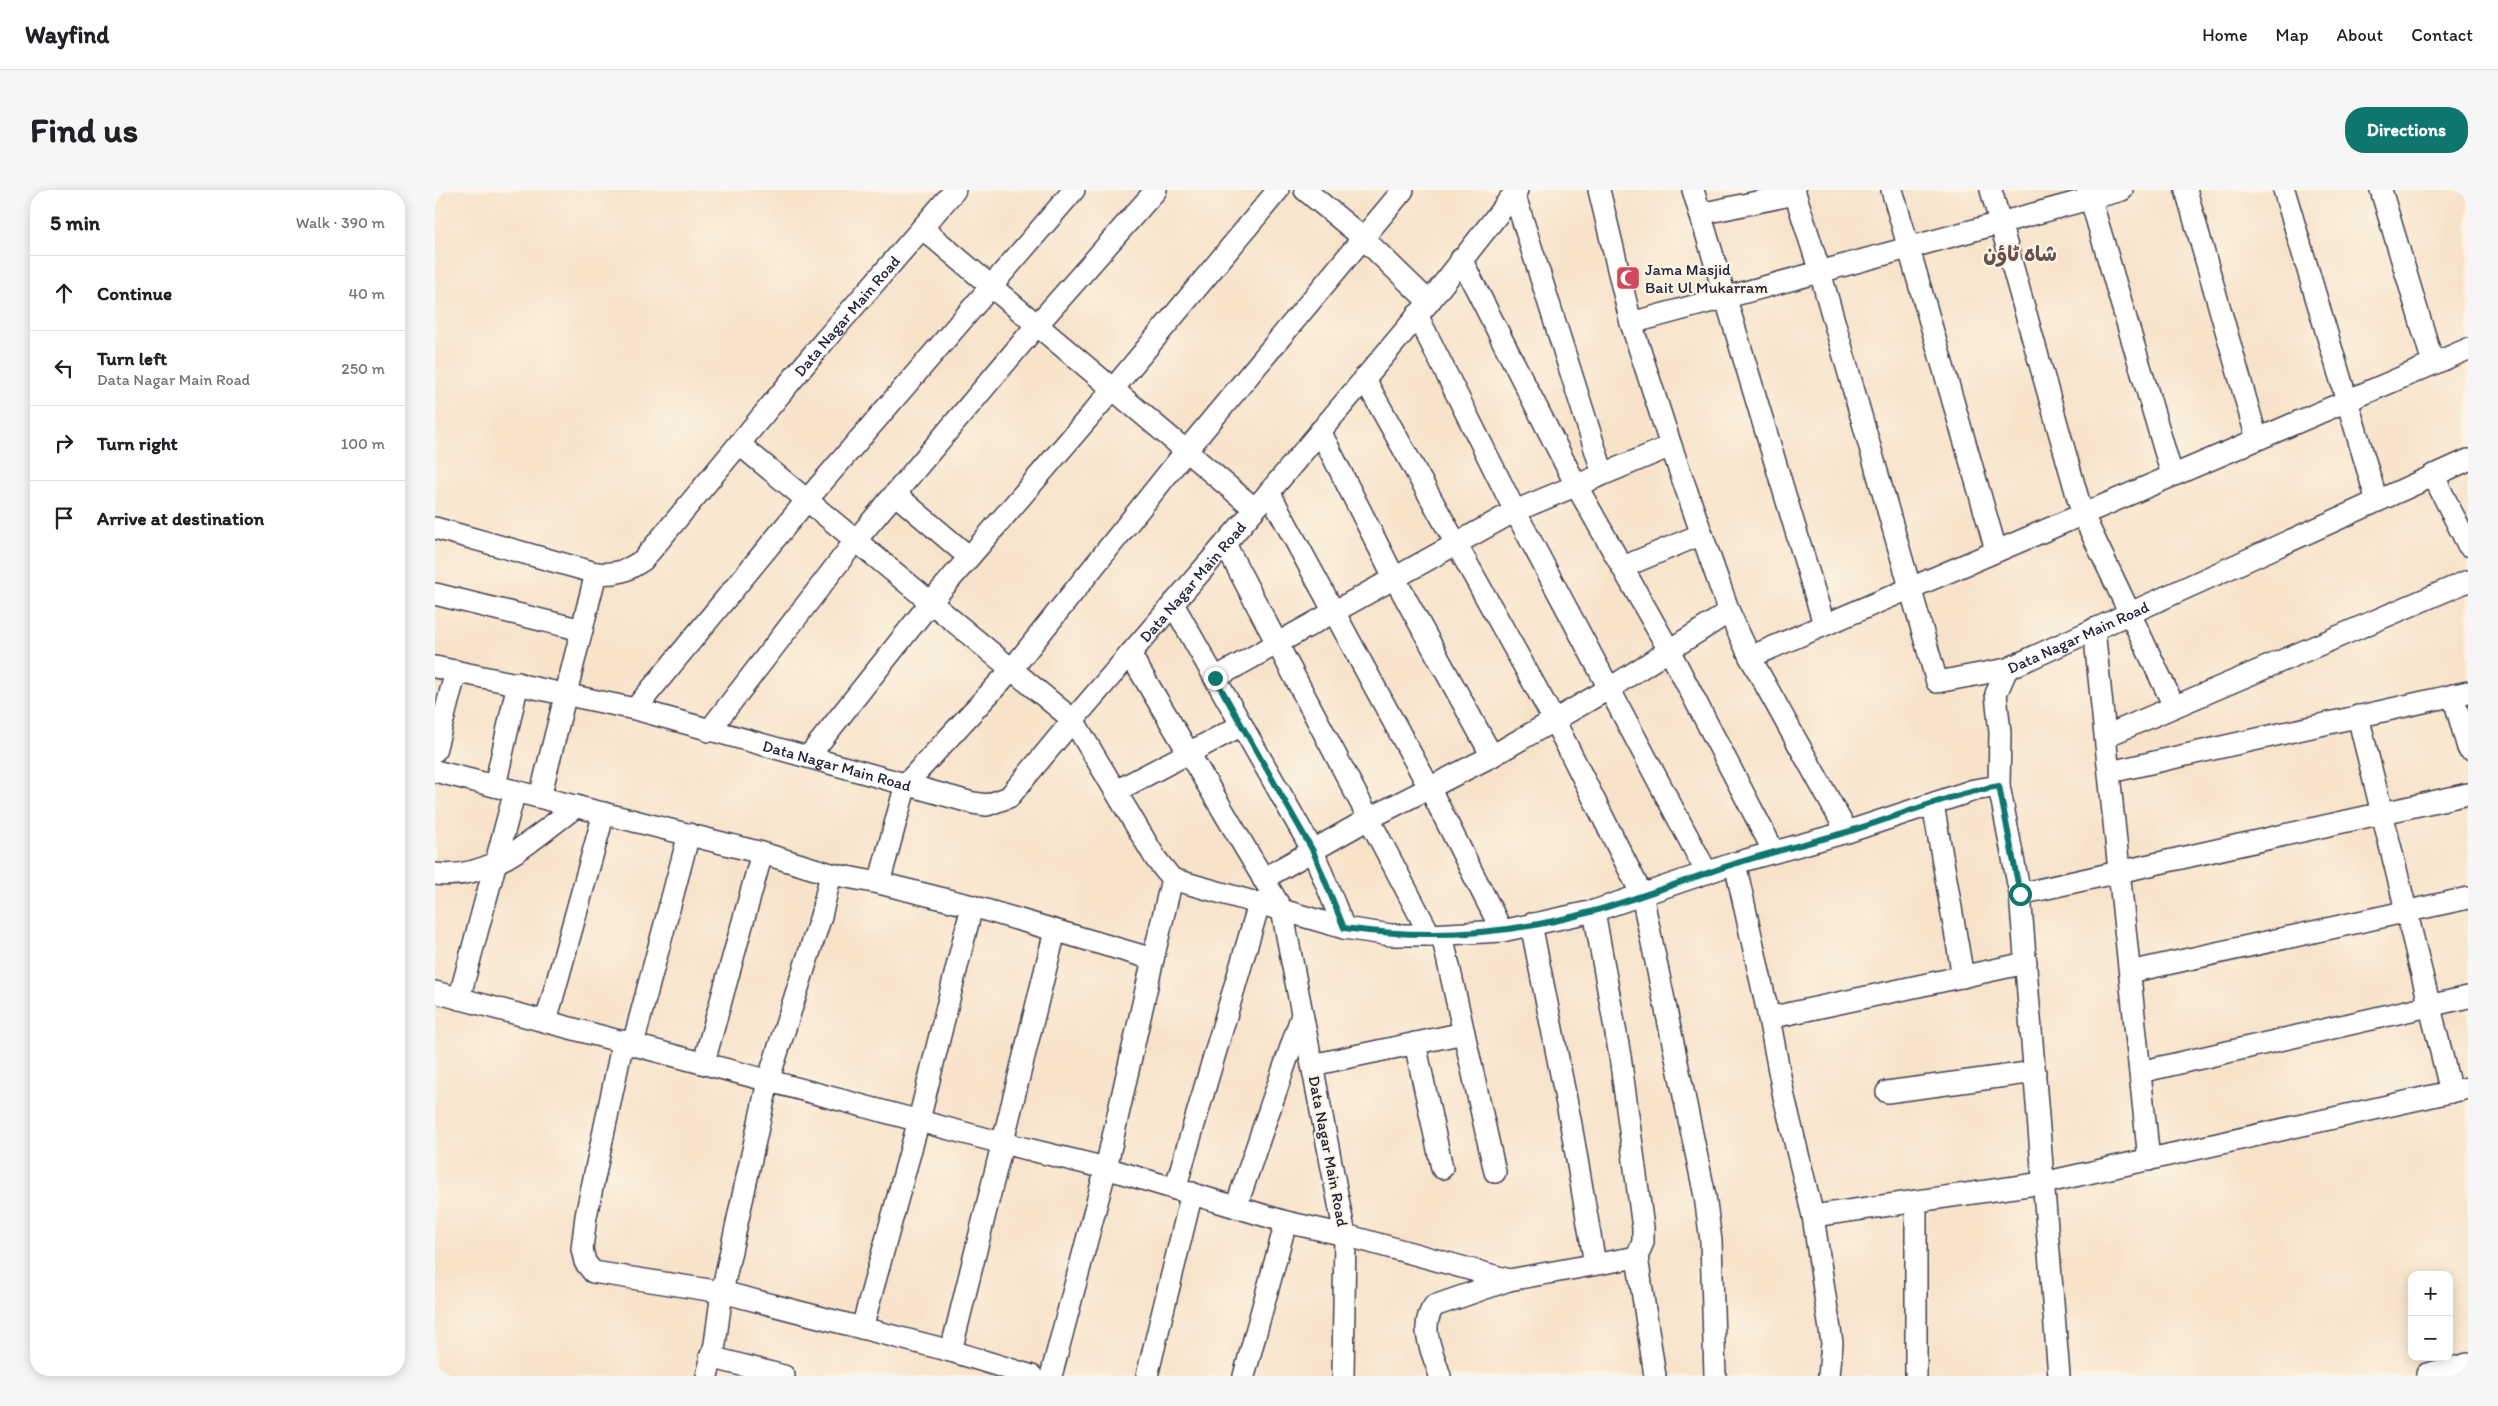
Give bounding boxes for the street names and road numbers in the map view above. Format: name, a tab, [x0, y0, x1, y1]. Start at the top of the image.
street label: Data Nagar Main Road	[790, 251, 904, 380]
street label: Data Nagar Main Road	[1135, 517, 1250, 646]
street label: Data Nagar Main Road	[2004, 597, 2152, 678]
street label: Data Nagar Main Road	[760, 736, 914, 795]
street label: Data Nagar Main Road	[1305, 1074, 1353, 1228]

